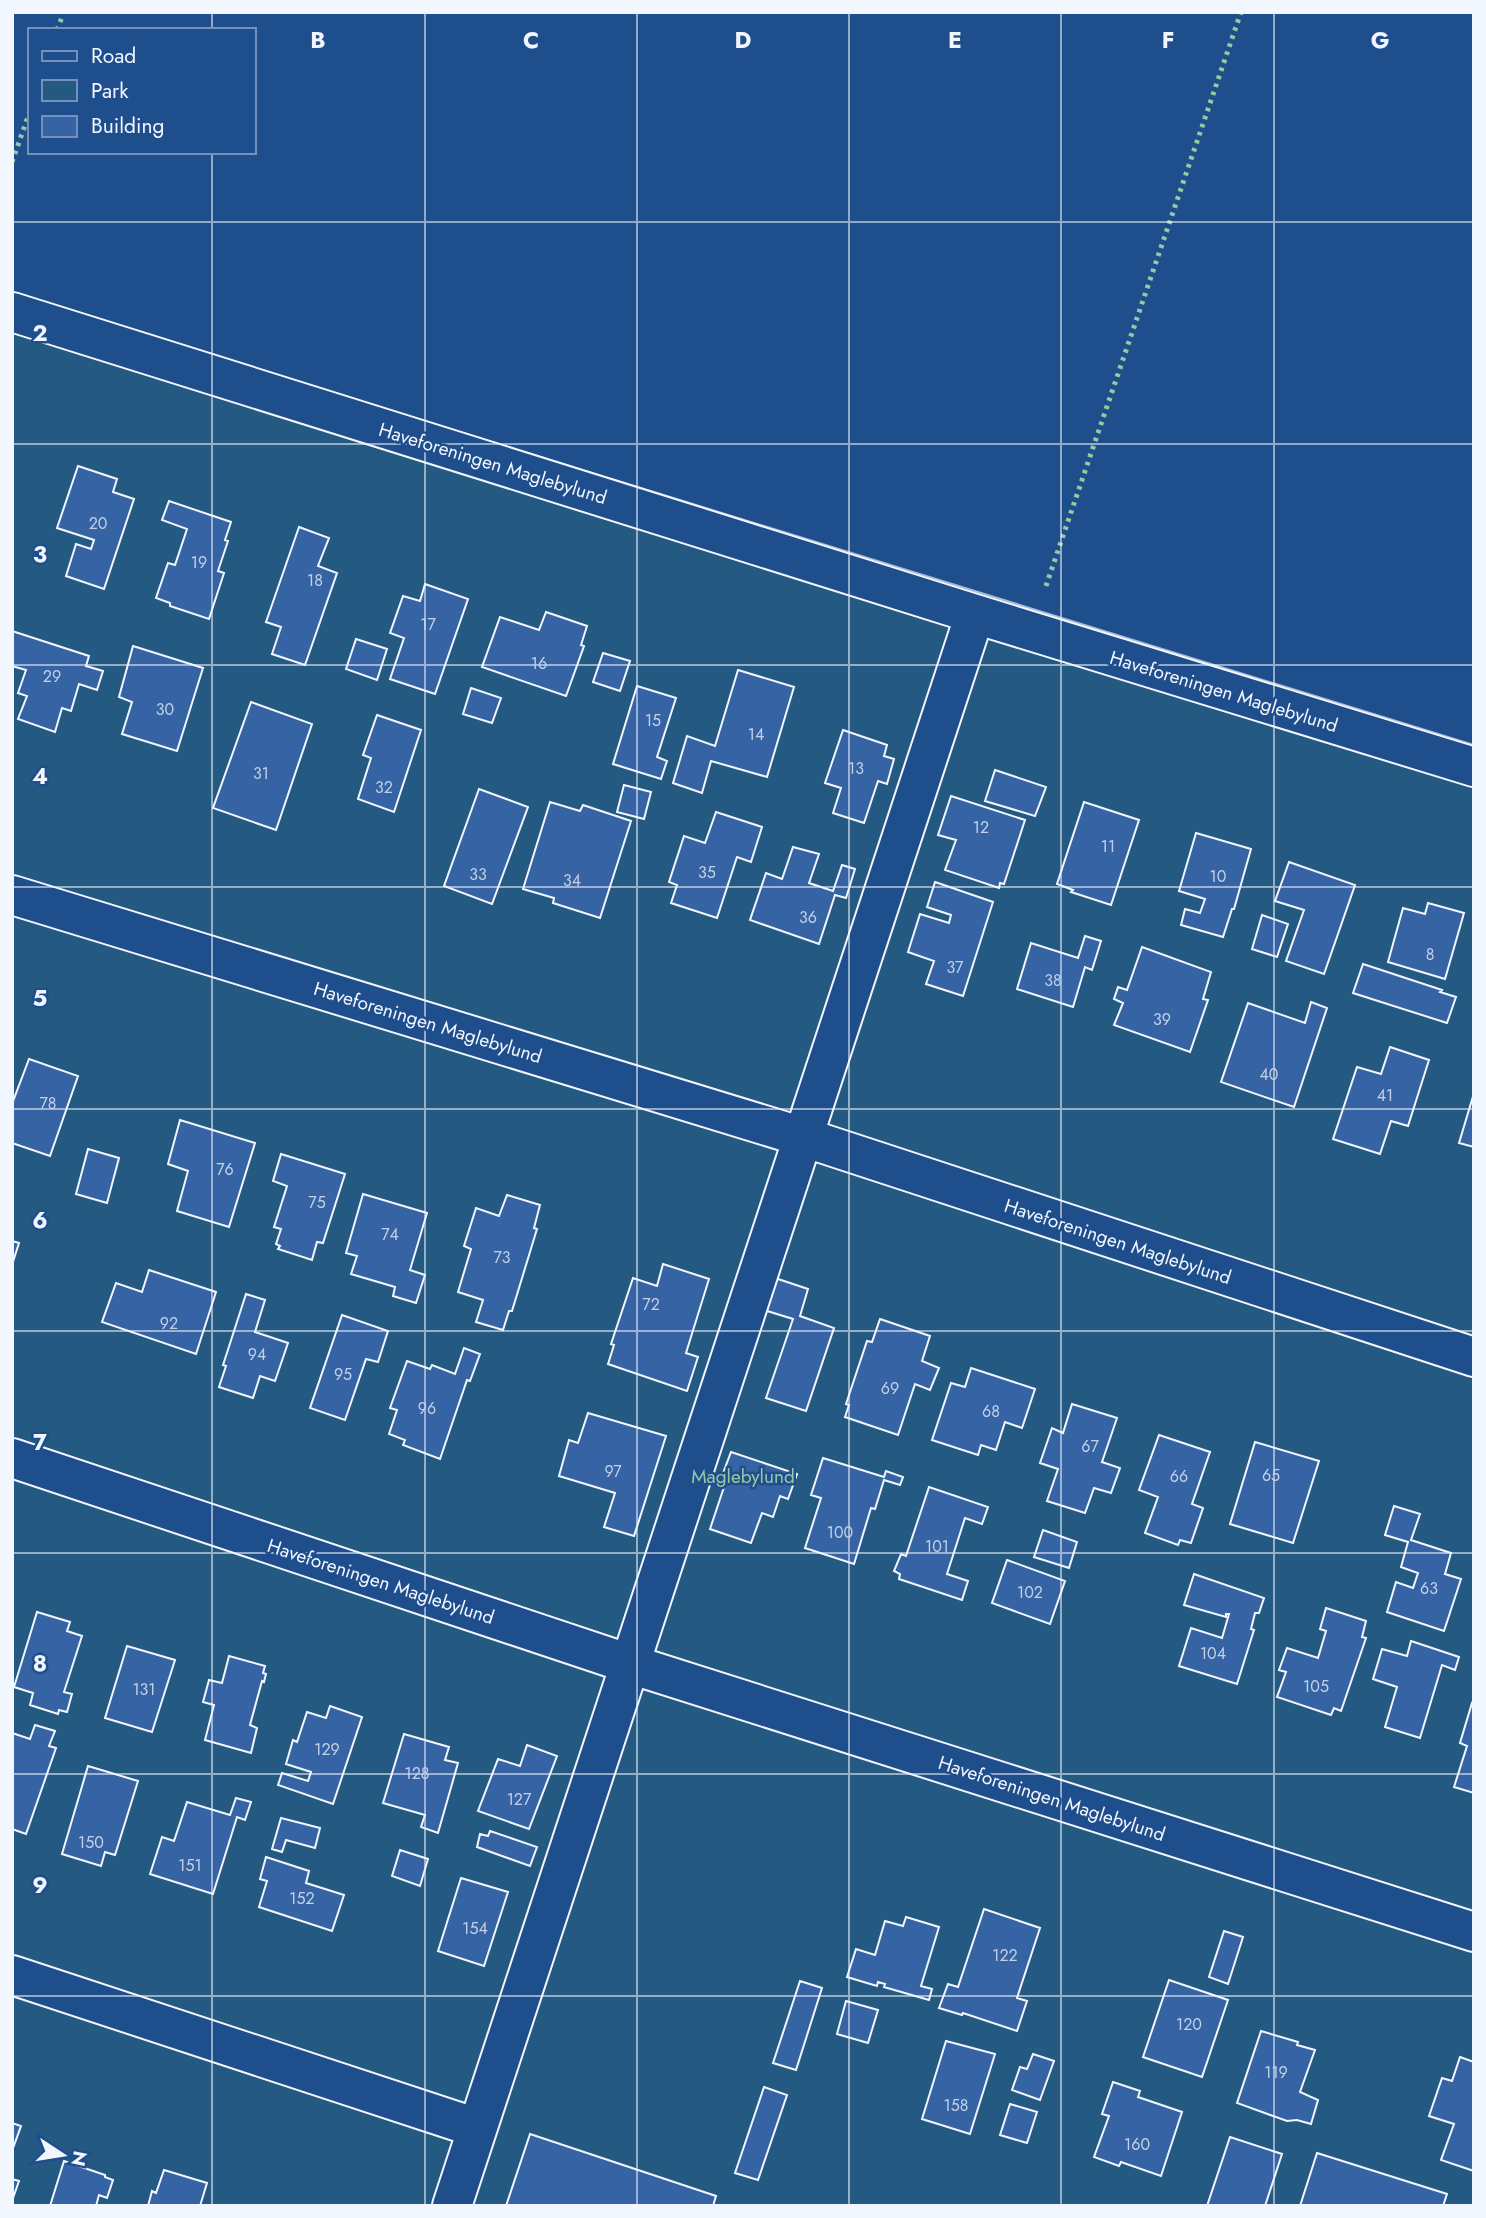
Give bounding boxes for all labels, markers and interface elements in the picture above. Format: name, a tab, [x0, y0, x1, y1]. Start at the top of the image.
text: B	[310, 23, 326, 57]
text: C	[523, 23, 539, 57]
text: D	[735, 23, 752, 57]
text: E	[948, 23, 962, 57]
text: F	[1162, 23, 1174, 57]
text: G	[1371, 23, 1389, 57]
legend	[28, 28, 256, 154]
text: Road	[91, 41, 136, 71]
text: Park	[91, 76, 129, 106]
text: Building	[91, 111, 164, 141]
text: 2	[32, 316, 48, 350]
street label: Haveforeningen Maglebylund	[376, 416, 610, 511]
house number: 20	[89, 512, 107, 535]
text: 3	[33, 537, 47, 571]
house number: 19	[191, 551, 207, 574]
house number: 18	[307, 569, 323, 592]
house number: 17	[420, 613, 436, 636]
street label: Haveforeningen Maglebylund	[1107, 644, 1341, 739]
house number: 16	[531, 652, 547, 675]
house number: 29	[43, 665, 61, 688]
house number: 30	[156, 698, 174, 721]
house number: 15	[645, 709, 661, 732]
house number: 14	[748, 723, 764, 746]
house number: 13	[848, 757, 864, 780]
text: 4	[32, 759, 48, 793]
house number: 31	[253, 762, 269, 785]
house number: 32	[375, 776, 393, 799]
house number: 12	[973, 816, 989, 839]
house number: 11	[1101, 835, 1115, 858]
house number: 35	[698, 861, 716, 884]
house number: 33	[469, 863, 487, 886]
house number: 10	[1210, 865, 1226, 888]
house number: 34	[563, 869, 581, 892]
house number: 36	[799, 906, 817, 929]
house number: 8	[1426, 943, 1434, 966]
house number: 37	[947, 956, 964, 979]
house number: 38	[1044, 969, 1062, 992]
street label: Haveforeningen Maglebylund	[311, 975, 545, 1070]
text: 5	[33, 981, 47, 1015]
house number: 39	[1153, 1008, 1171, 1031]
house number: 40	[1260, 1063, 1278, 1086]
house number: 41	[1377, 1084, 1393, 1107]
house number: 78	[39, 1092, 57, 1115]
house number: 76	[216, 1158, 234, 1181]
house number: 75	[308, 1191, 326, 1214]
street label: Haveforeningen Maglebylund	[1001, 1192, 1235, 1291]
text: 6	[32, 1203, 48, 1237]
house number: 74	[381, 1223, 399, 1246]
house number: 73	[493, 1246, 511, 1269]
house number: 72	[642, 1293, 660, 1316]
house number: 92	[160, 1312, 178, 1335]
house number: 94	[248, 1343, 266, 1366]
house number: 95	[334, 1363, 352, 1386]
house number: 69	[881, 1377, 899, 1400]
house number: 96	[418, 1397, 436, 1420]
house number: 68	[982, 1400, 1000, 1423]
text: 7	[33, 1425, 47, 1459]
house number: 67	[1081, 1435, 1099, 1458]
house number: 97	[604, 1460, 622, 1483]
park label: Maglebylund	[691, 1463, 795, 1490]
house number: 65	[1262, 1464, 1280, 1487]
house number: 66	[1170, 1465, 1188, 1488]
house number: 100	[827, 1521, 853, 1544]
street label: Haveforeningen Maglebylund	[264, 1532, 498, 1631]
house number: 101	[925, 1535, 949, 1558]
house number: 63	[1420, 1577, 1438, 1600]
house number: 102	[1017, 1581, 1043, 1604]
house number: 104	[1200, 1642, 1226, 1665]
text: 8	[33, 1646, 47, 1680]
house number: 105	[1303, 1675, 1329, 1698]
house number: 131	[132, 1678, 156, 1701]
house number: 129	[314, 1738, 340, 1761]
street label: Haveforeningen Maglebylund	[935, 1749, 1169, 1848]
house number: 128	[404, 1762, 430, 1785]
house number: 127	[507, 1788, 532, 1811]
house number: 150	[78, 1831, 104, 1854]
house number: 151	[178, 1854, 202, 1877]
text: 9	[32, 1868, 48, 1902]
house number: 152	[289, 1887, 315, 1910]
house number: 154	[462, 1917, 488, 1940]
house number: 122	[992, 1944, 1018, 1967]
house number: 120	[1176, 2013, 1202, 2036]
house number: 119	[1264, 2061, 1288, 2084]
house number: 158	[944, 2094, 968, 2117]
north arrow	[28, 2120, 98, 2190]
house number: 160	[1124, 2133, 1150, 2156]
text: N	[64, 2148, 94, 2169]

